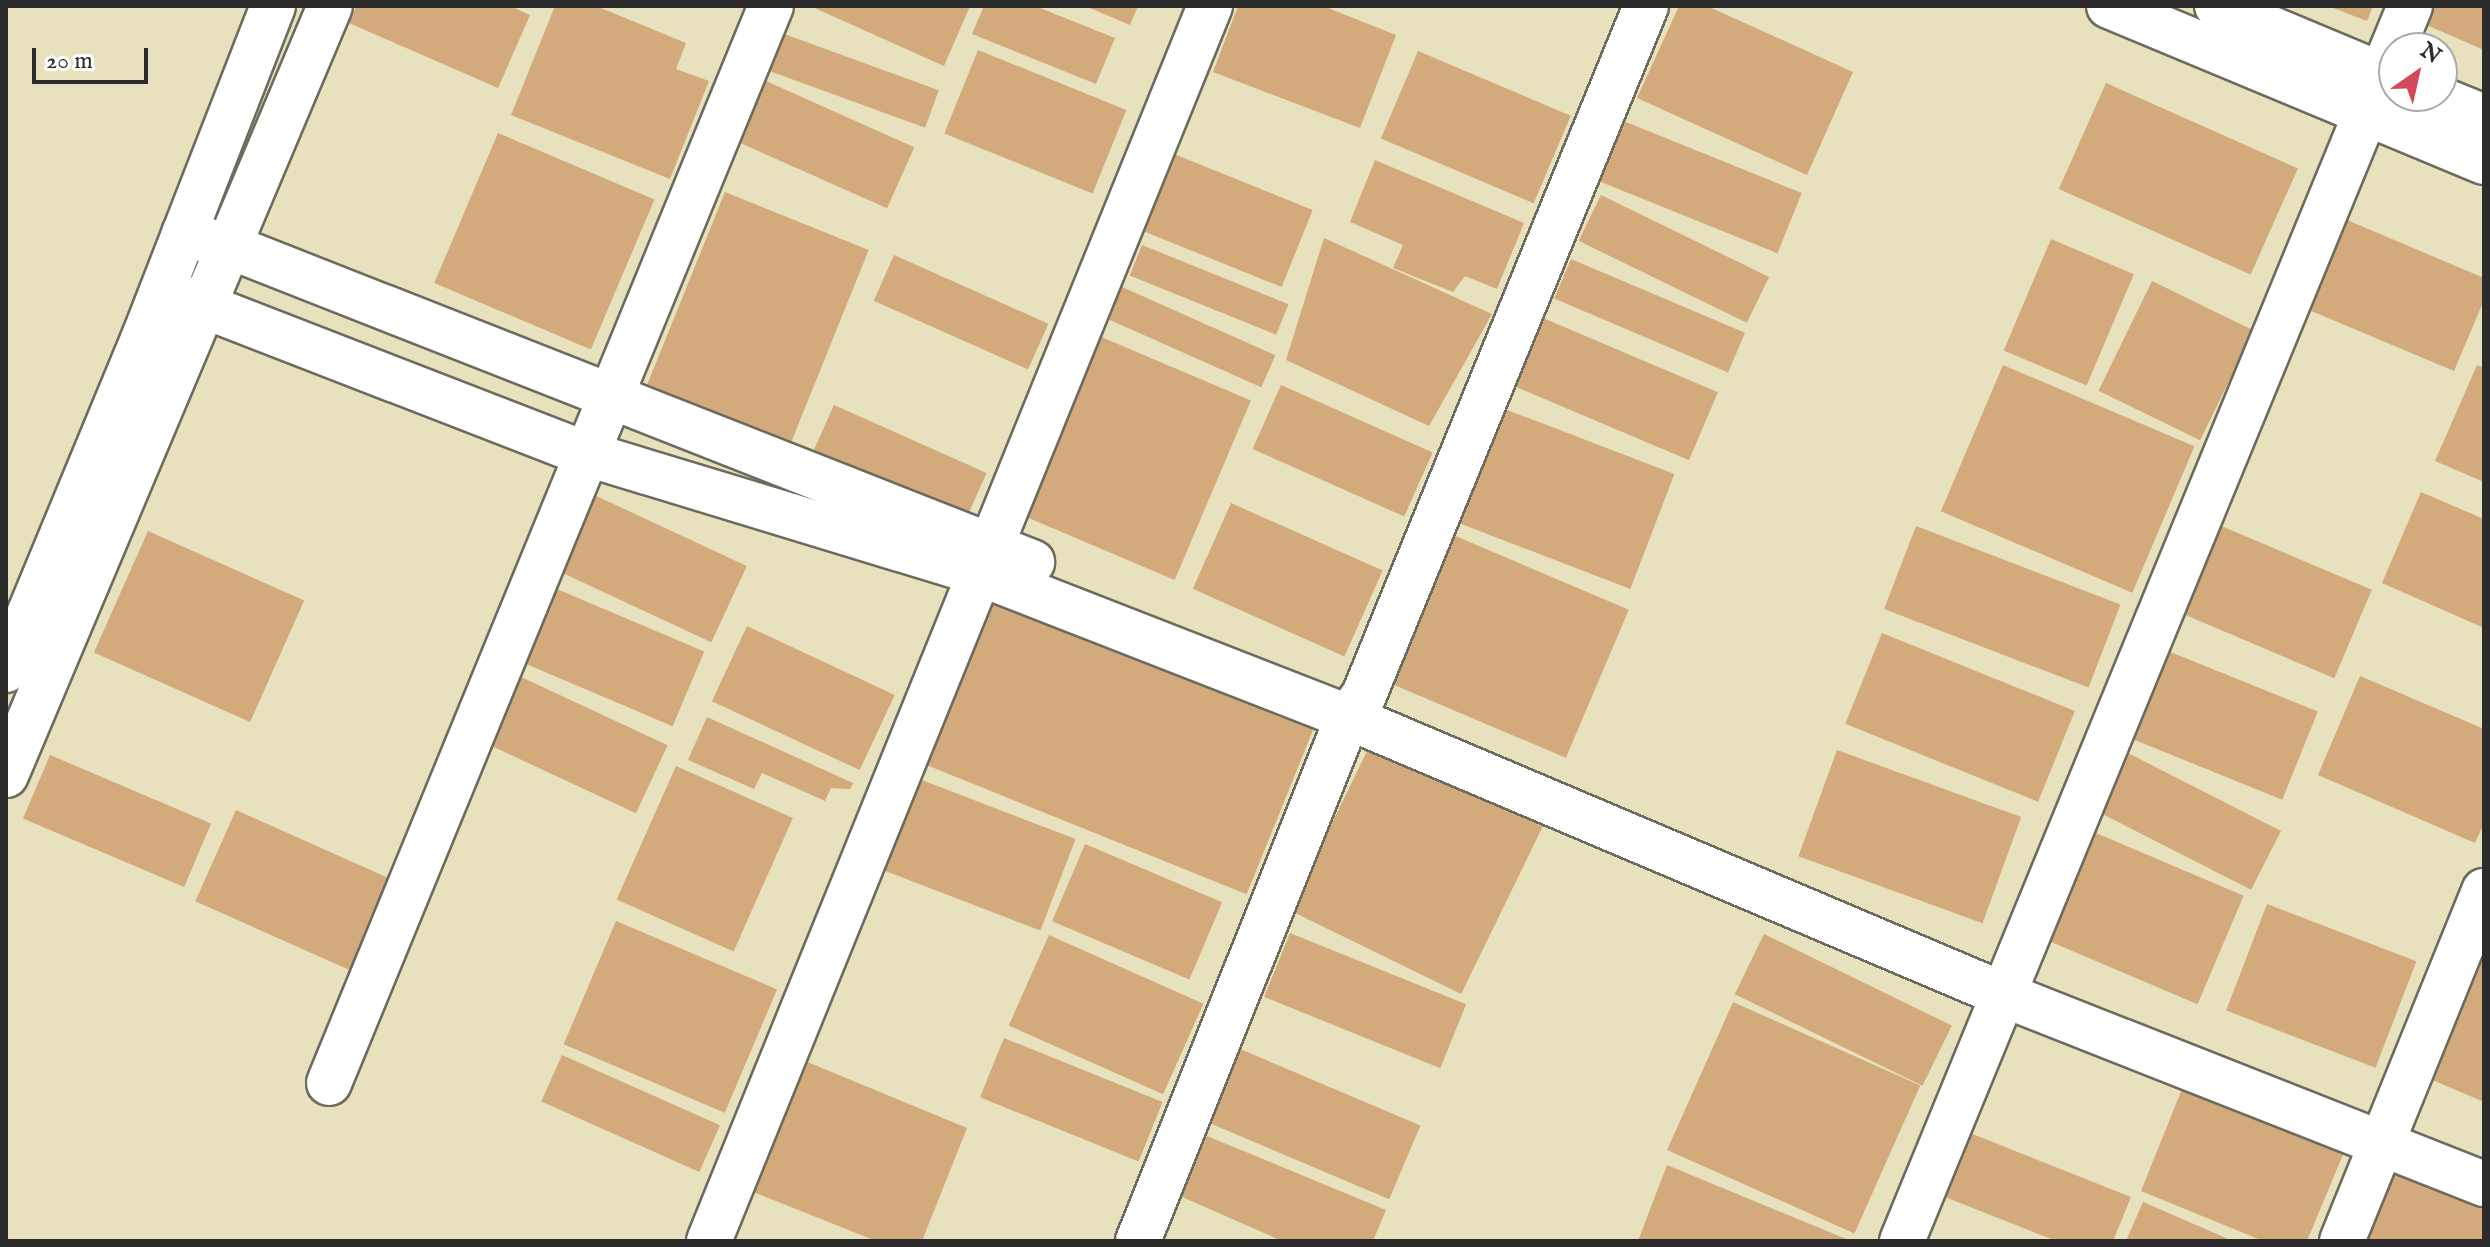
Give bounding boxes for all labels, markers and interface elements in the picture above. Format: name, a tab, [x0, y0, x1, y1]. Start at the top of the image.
scale bar	[36, 32, 152, 82]
north arrow	[2378, 32, 2458, 112]
text: N	[2415, 37, 2446, 71]
text: 20 m	[46, 46, 93, 77]

